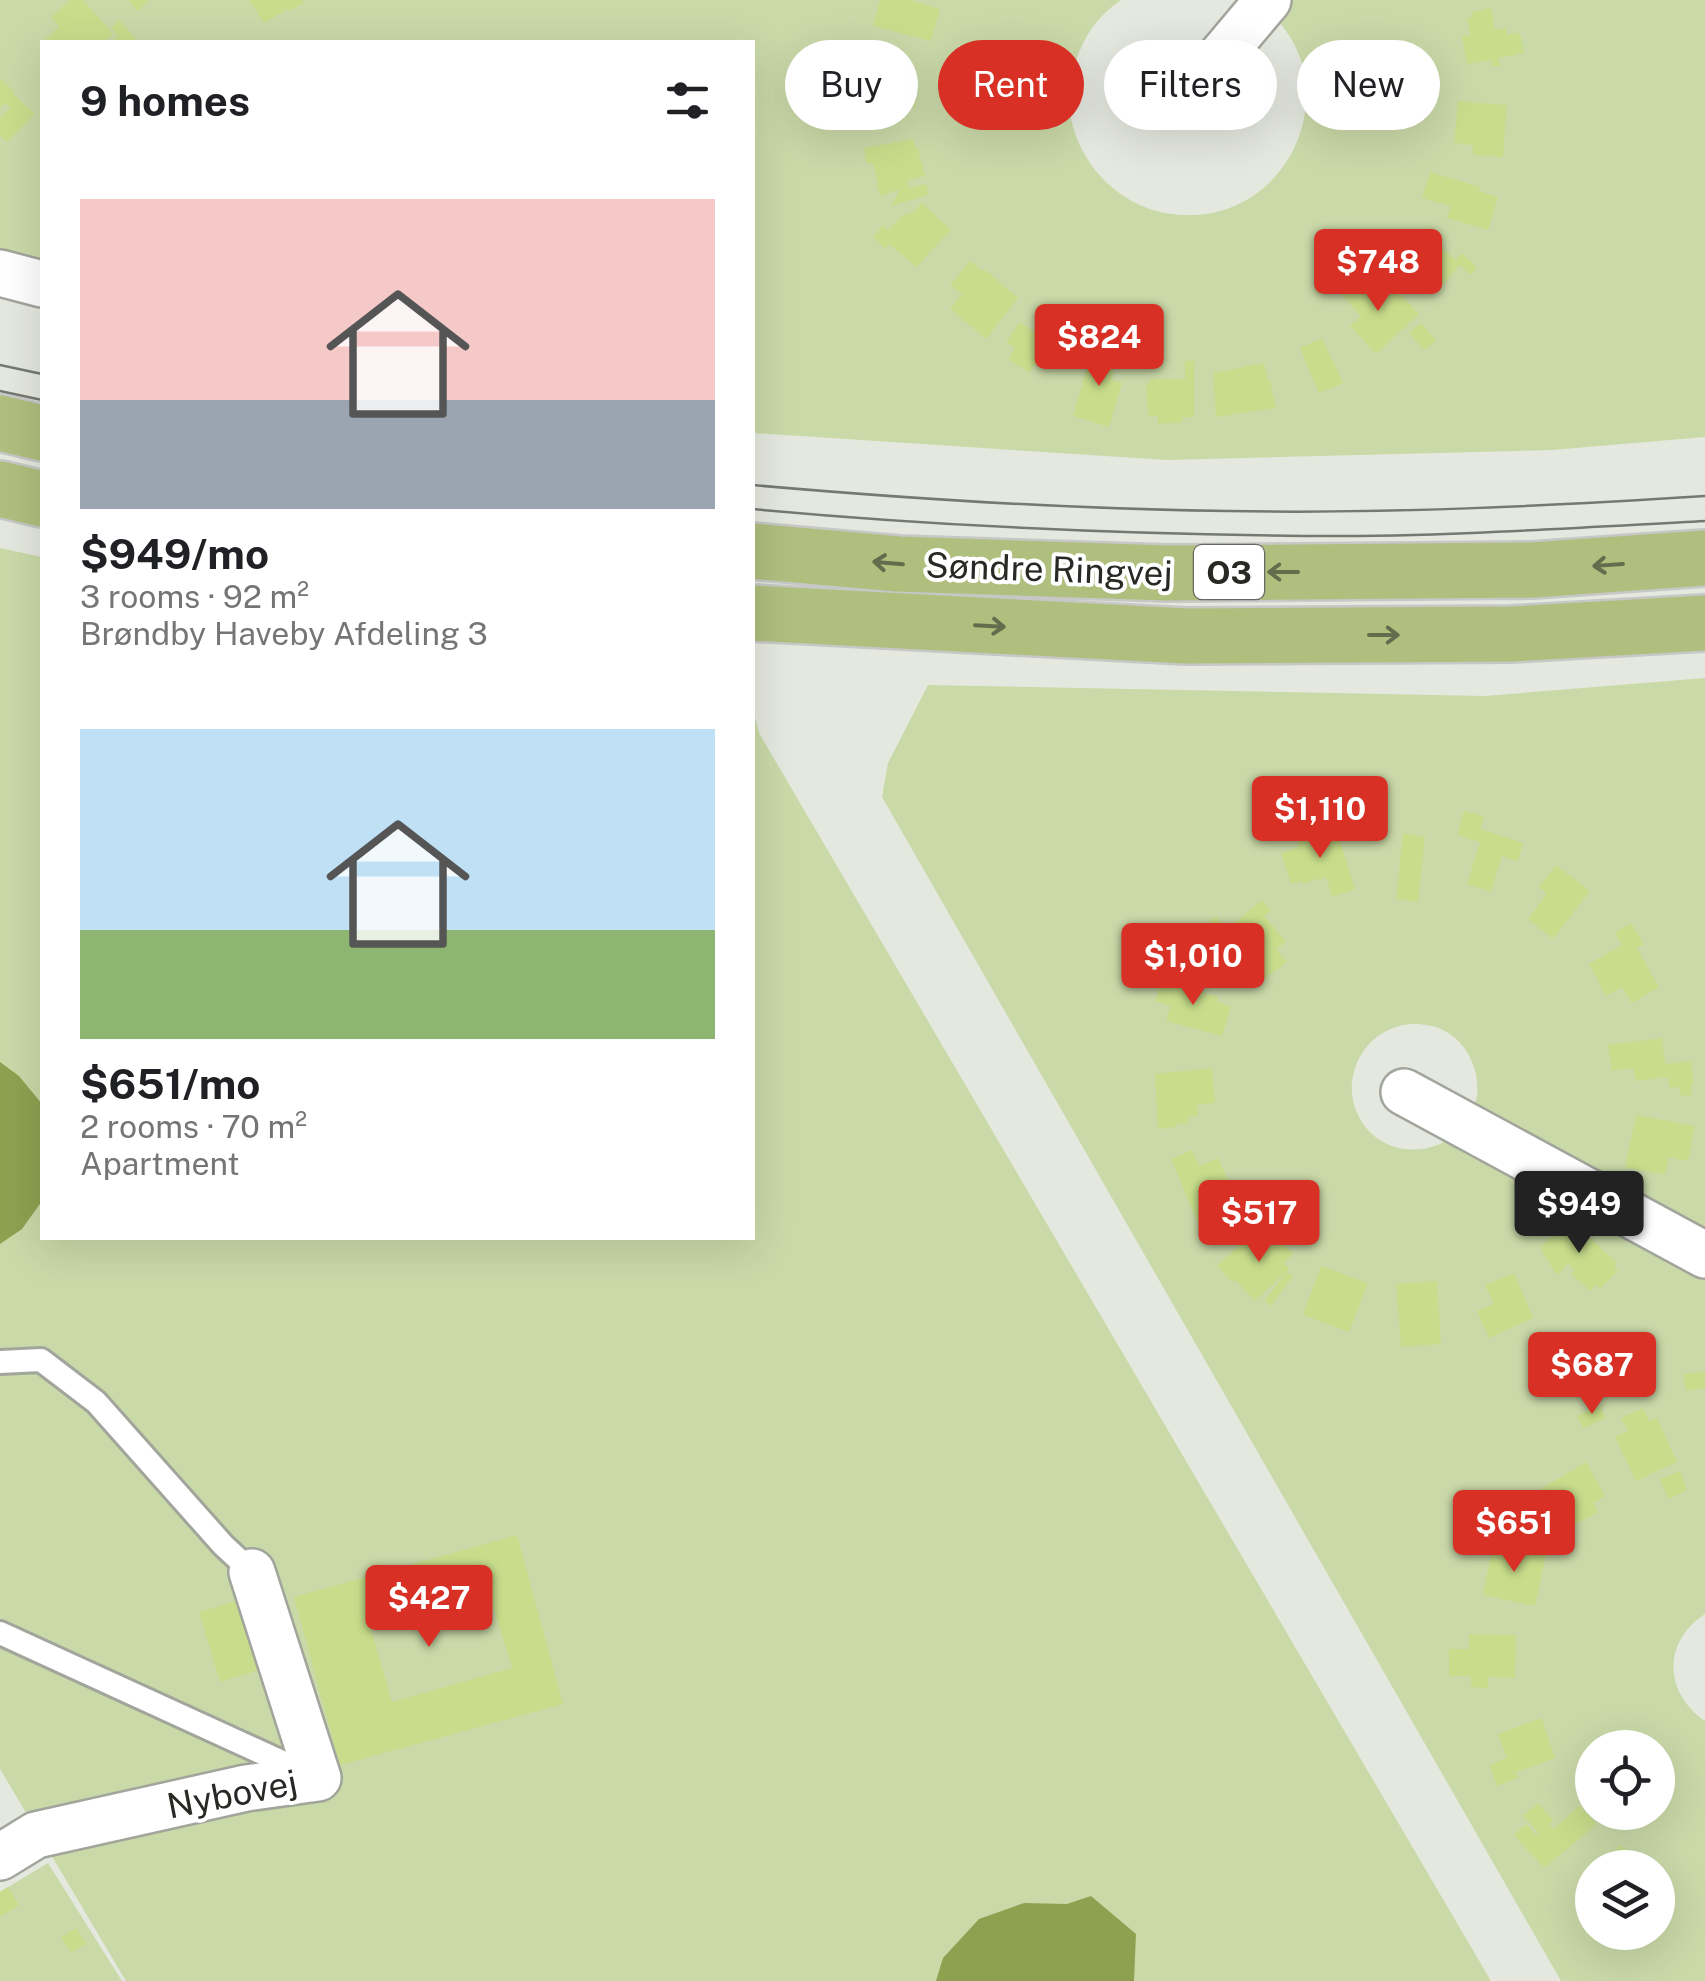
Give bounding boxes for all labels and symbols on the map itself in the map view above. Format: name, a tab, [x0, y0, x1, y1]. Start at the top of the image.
pin: $748	[1319, 229, 1437, 314]
pin: $824	[1040, 304, 1158, 389]
street label: Søndre Ringvej	[925, 544, 1173, 594]
road number: O3	[1194, 545, 1264, 599]
one-way arrow	[873, 554, 905, 573]
one-way arrow	[1592, 556, 1624, 575]
one-way arrow	[1267, 562, 1300, 582]
one-way arrow	[973, 617, 1005, 636]
one-way arrow	[1368, 626, 1400, 644]
pin: $1,110	[1239, 776, 1401, 861]
pin: $1,010	[1112, 923, 1274, 1008]
pin: $949	[1520, 1171, 1638, 1256]
pin: $517	[1200, 1180, 1318, 1265]
pin: $687	[1533, 1332, 1651, 1417]
pin: $651	[1455, 1490, 1573, 1575]
pin: $427	[370, 1565, 488, 1650]
street label: Nybovej	[163, 1761, 301, 1827]

